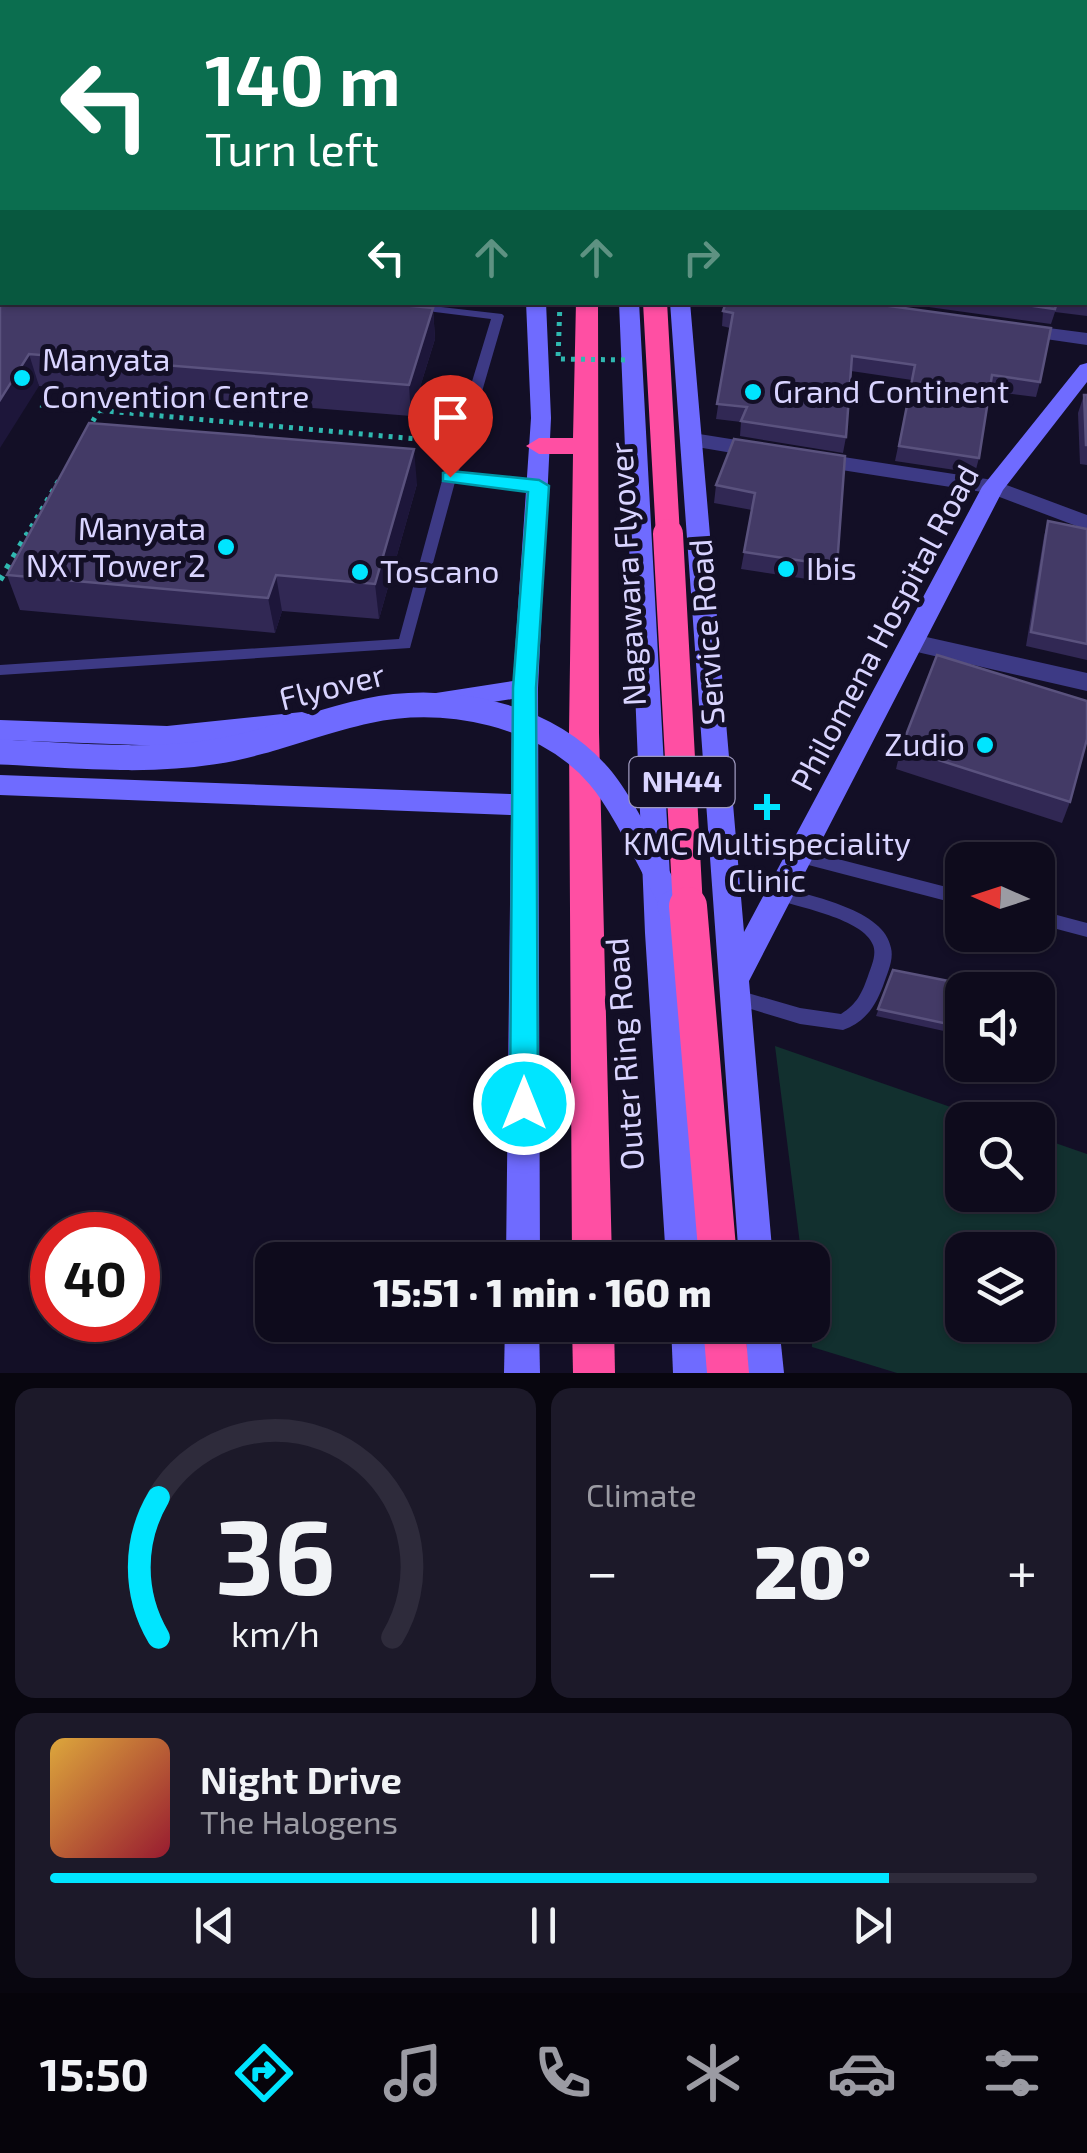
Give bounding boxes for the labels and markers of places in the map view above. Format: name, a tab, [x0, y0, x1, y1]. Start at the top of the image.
place label: Manyata Convention Centre	[42, 339, 309, 414]
marker: Manyata Convention Centre	[11, 367, 33, 389]
place label: Grand Continent	[773, 371, 1009, 409]
pin	[408, 375, 493, 478]
marker: Grand Continent	[742, 381, 764, 403]
place label: Manyata NXT Tower 2	[26, 508, 206, 583]
marker: Manyata NXT Tower 2	[215, 536, 237, 558]
place label: Ibis	[806, 548, 857, 586]
place label: Toscano	[380, 551, 499, 589]
marker: Ibis	[775, 558, 797, 580]
marker: Toscano	[349, 561, 371, 583]
place label: Zudio	[884, 724, 965, 762]
marker: Zudio	[974, 734, 996, 756]
marker: KMC Multispeciality Clinic	[754, 794, 780, 820]
place label: KMC Multispeciality Clinic	[623, 823, 911, 898]

